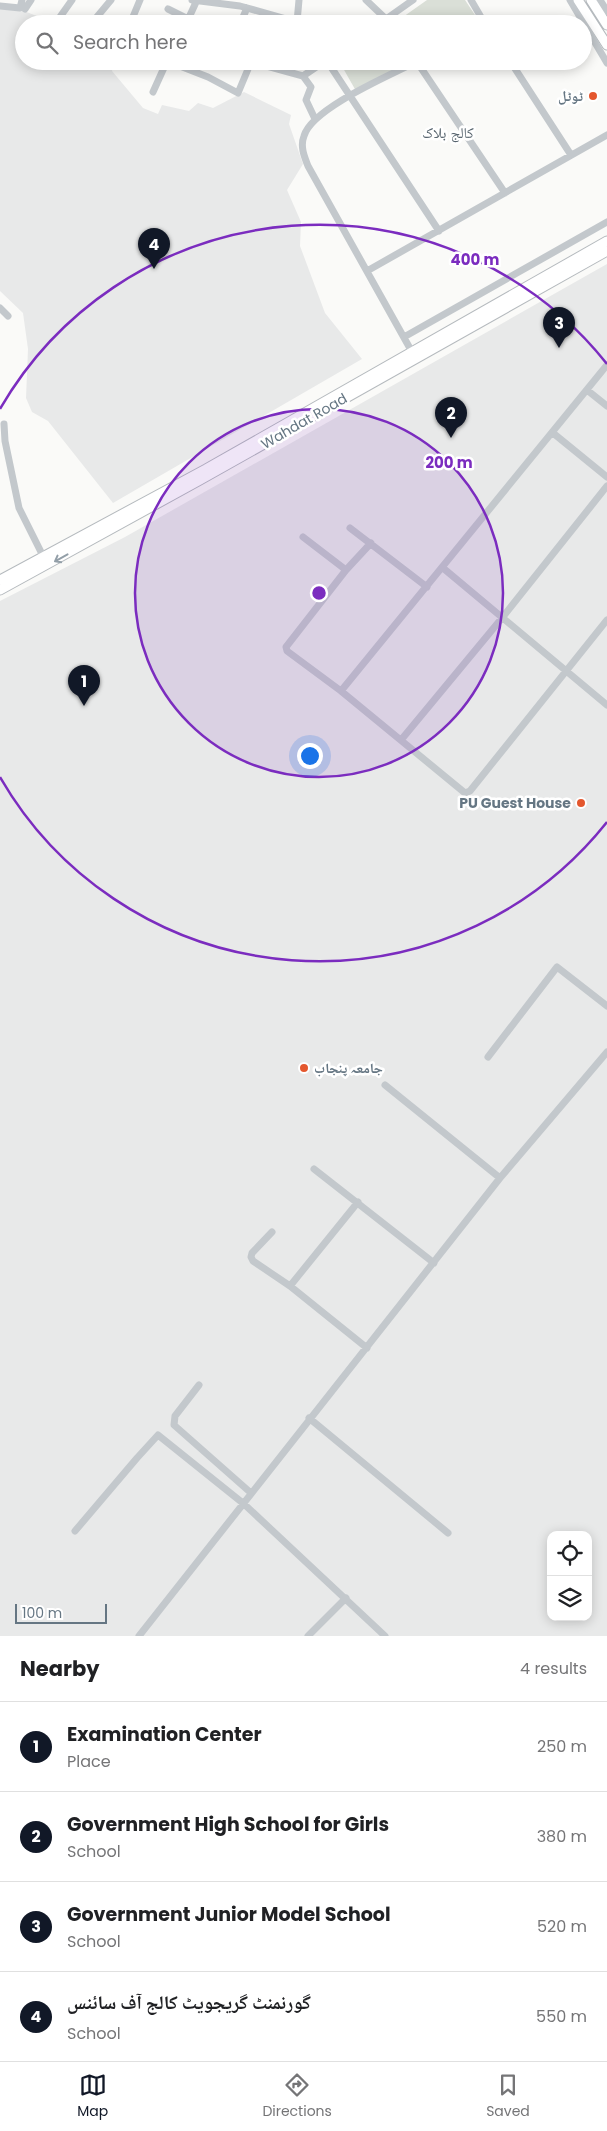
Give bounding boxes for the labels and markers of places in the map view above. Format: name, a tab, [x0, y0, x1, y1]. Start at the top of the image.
place label: ٹوٹل	[558, 86, 584, 106]
marker: ٹوٹل	[587, 90, 599, 102]
pin: 4	[138, 228, 170, 269]
pin: 3	[543, 307, 575, 348]
pin: 2	[435, 397, 467, 438]
centre of rings	[310, 584, 328, 602]
pin: 1	[68, 665, 100, 706]
place label: PU Guest House	[459, 793, 571, 813]
marker: PU Guest House	[575, 797, 587, 809]
place label: جامعہ پنجاب	[314, 1058, 383, 1078]
marker: جامعہ پنجاب	[298, 1062, 310, 1074]

